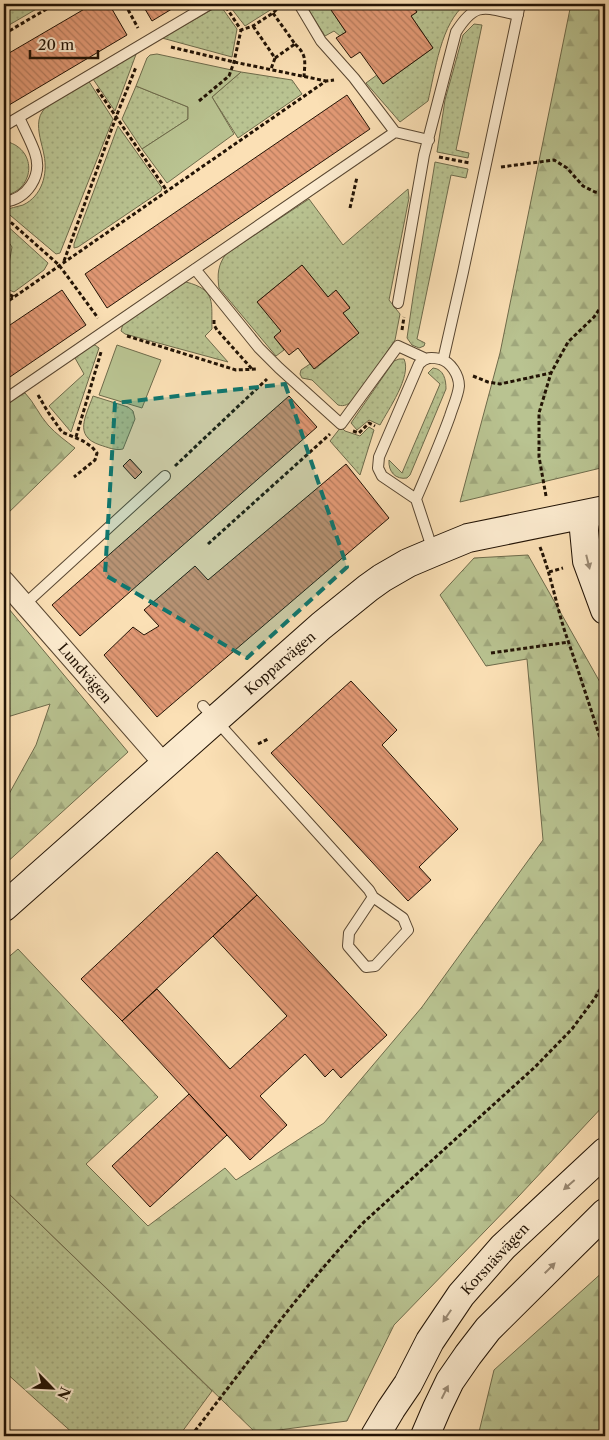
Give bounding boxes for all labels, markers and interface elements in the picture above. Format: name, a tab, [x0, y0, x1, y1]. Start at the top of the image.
scale bar	[30, 28, 98, 60]
text: 20 m	[38, 35, 74, 54]
one-way arrow	[584, 555, 592, 570]
street label: Kopparvägen	[241, 627, 319, 699]
street label: Lundvägen	[54, 639, 116, 707]
one-way arrow	[564, 1179, 576, 1191]
street label: Korsnäsvägen	[457, 1219, 533, 1299]
one-way arrow	[543, 1263, 555, 1275]
one-way arrow	[442, 1309, 452, 1323]
north arrow	[28, 1362, 78, 1412]
text: N	[53, 1384, 75, 1403]
one-way arrow	[441, 1384, 449, 1399]

